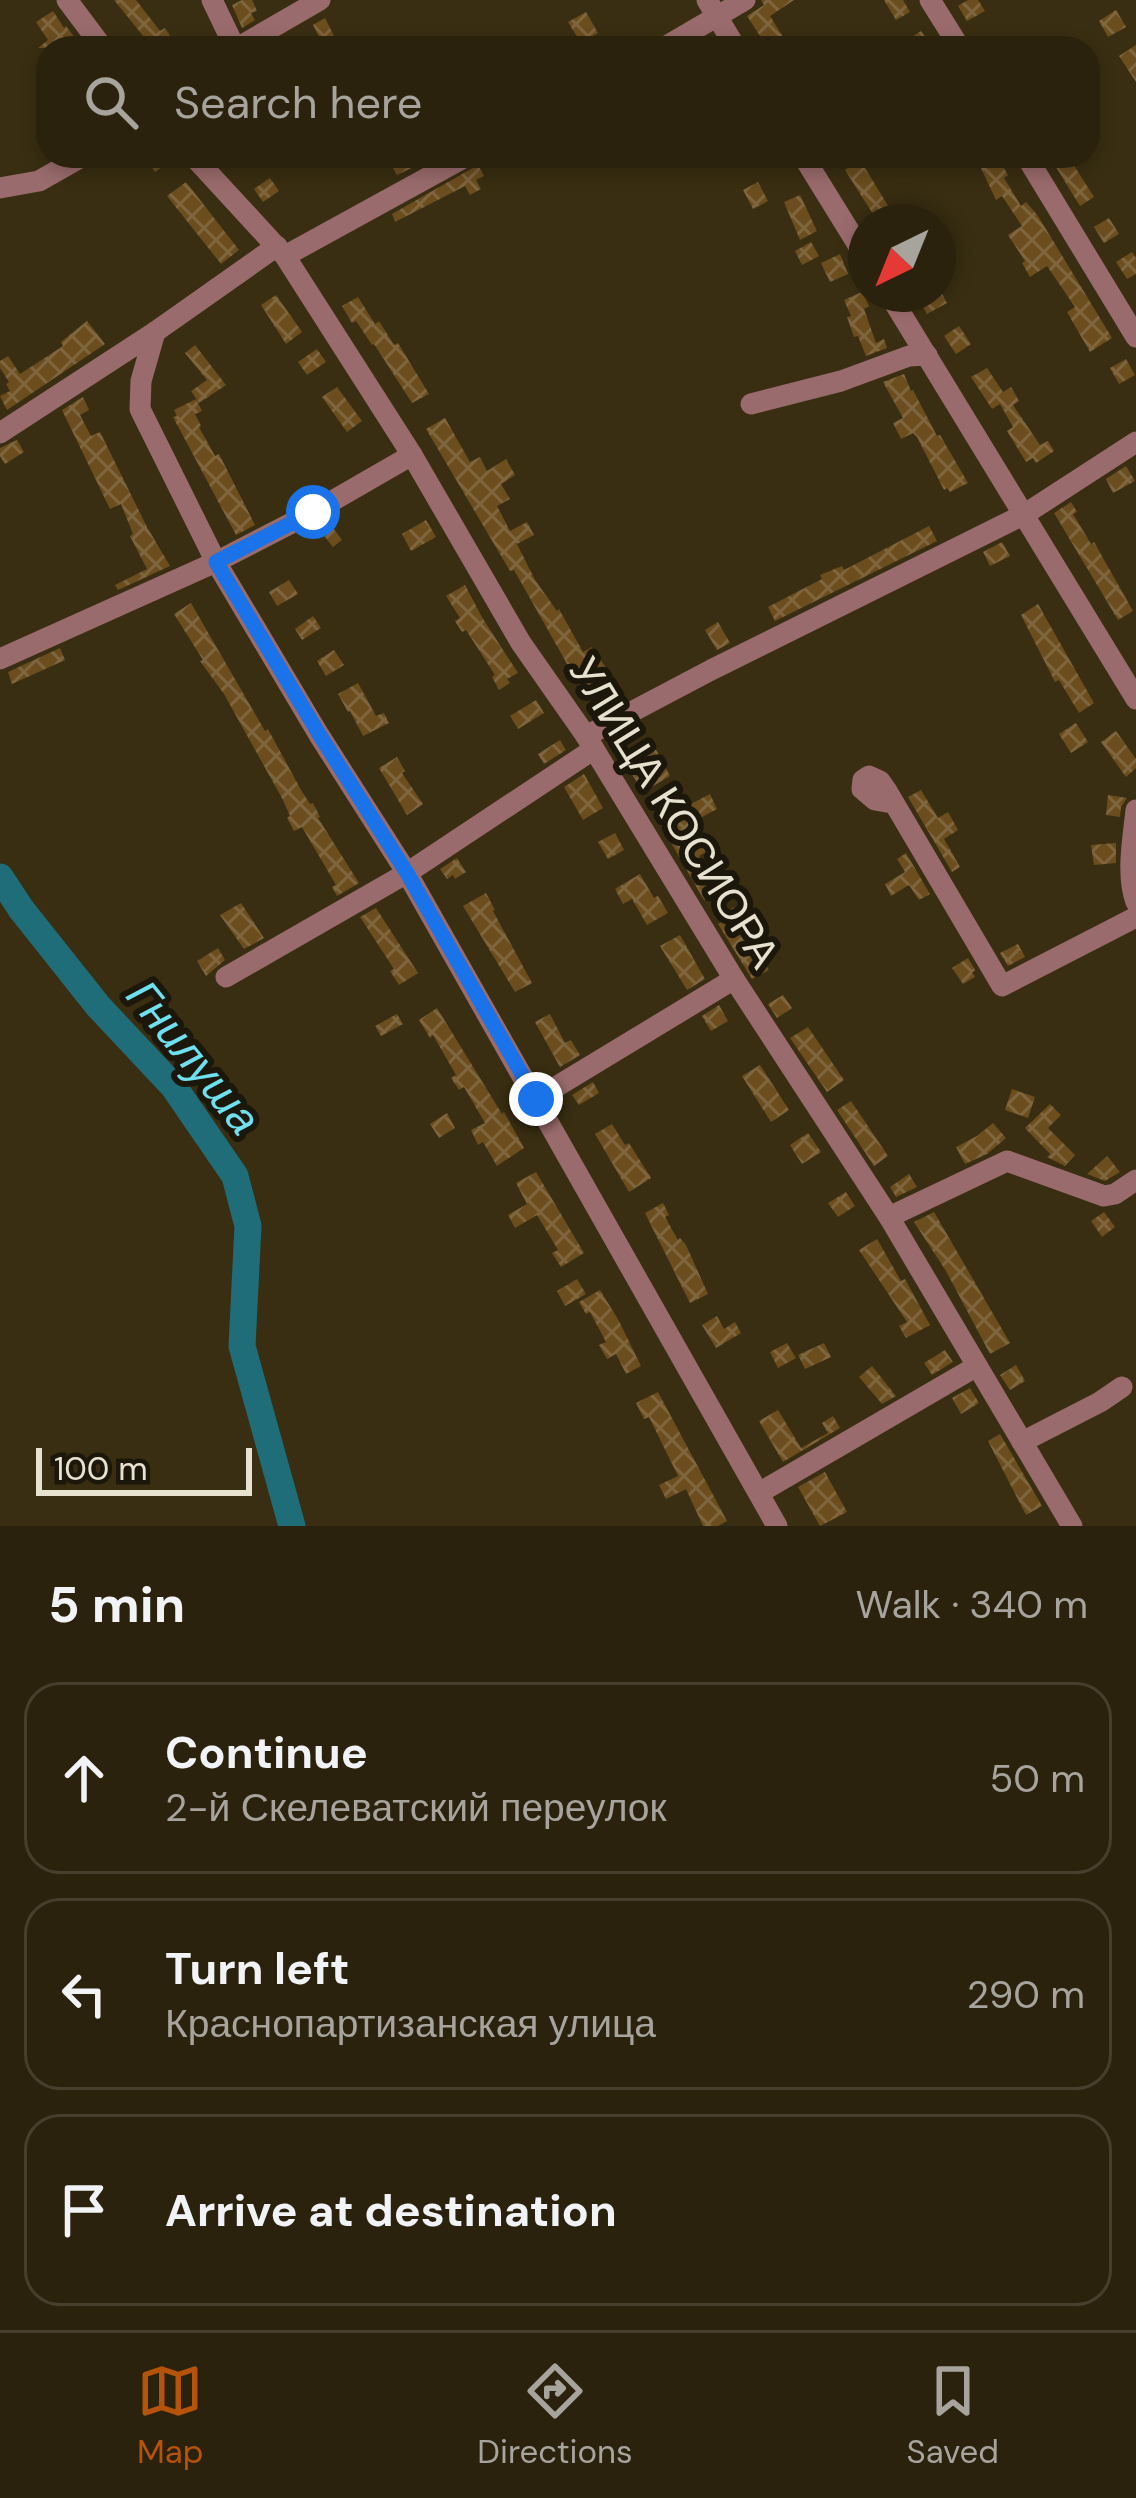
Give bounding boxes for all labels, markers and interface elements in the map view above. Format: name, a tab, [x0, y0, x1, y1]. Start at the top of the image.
search box	[36, 36, 1100, 168]
icon: search	[78, 69, 144, 135]
text: Search here	[174, 73, 422, 132]
north arrow	[848, 204, 956, 312]
route start	[286, 485, 340, 539]
street label: УЛИЦА КОСИОРА	[557, 647, 792, 978]
water label: Гнилуша	[113, 968, 274, 1147]
route end	[509, 1072, 563, 1126]
scale bar	[36, 1442, 252, 1495]
text: 100 m	[54, 1447, 148, 1490]
text: 5 min	[48, 1571, 185, 1638]
text: Walk · 340 m	[856, 1579, 1088, 1630]
text: Continue	[165, 1723, 368, 1782]
icon: ahead	[51, 1745, 117, 1811]
text: 50 m	[989, 1753, 1085, 1804]
text: 2-й Скелеватский переулок	[165, 1782, 667, 1833]
text: Turn left	[165, 1939, 349, 1998]
icon: left	[51, 1961, 117, 2027]
text: 290 m	[967, 1969, 1085, 2020]
text: Краснопартизанская улица	[165, 1998, 656, 2049]
icon: arrive	[51, 2177, 117, 2243]
text: Arrive at destination	[165, 2181, 617, 2240]
tab: Map	[137, 2358, 203, 2473]
tab: Directions	[477, 2358, 633, 2473]
tab: Saved	[907, 2358, 999, 2473]

